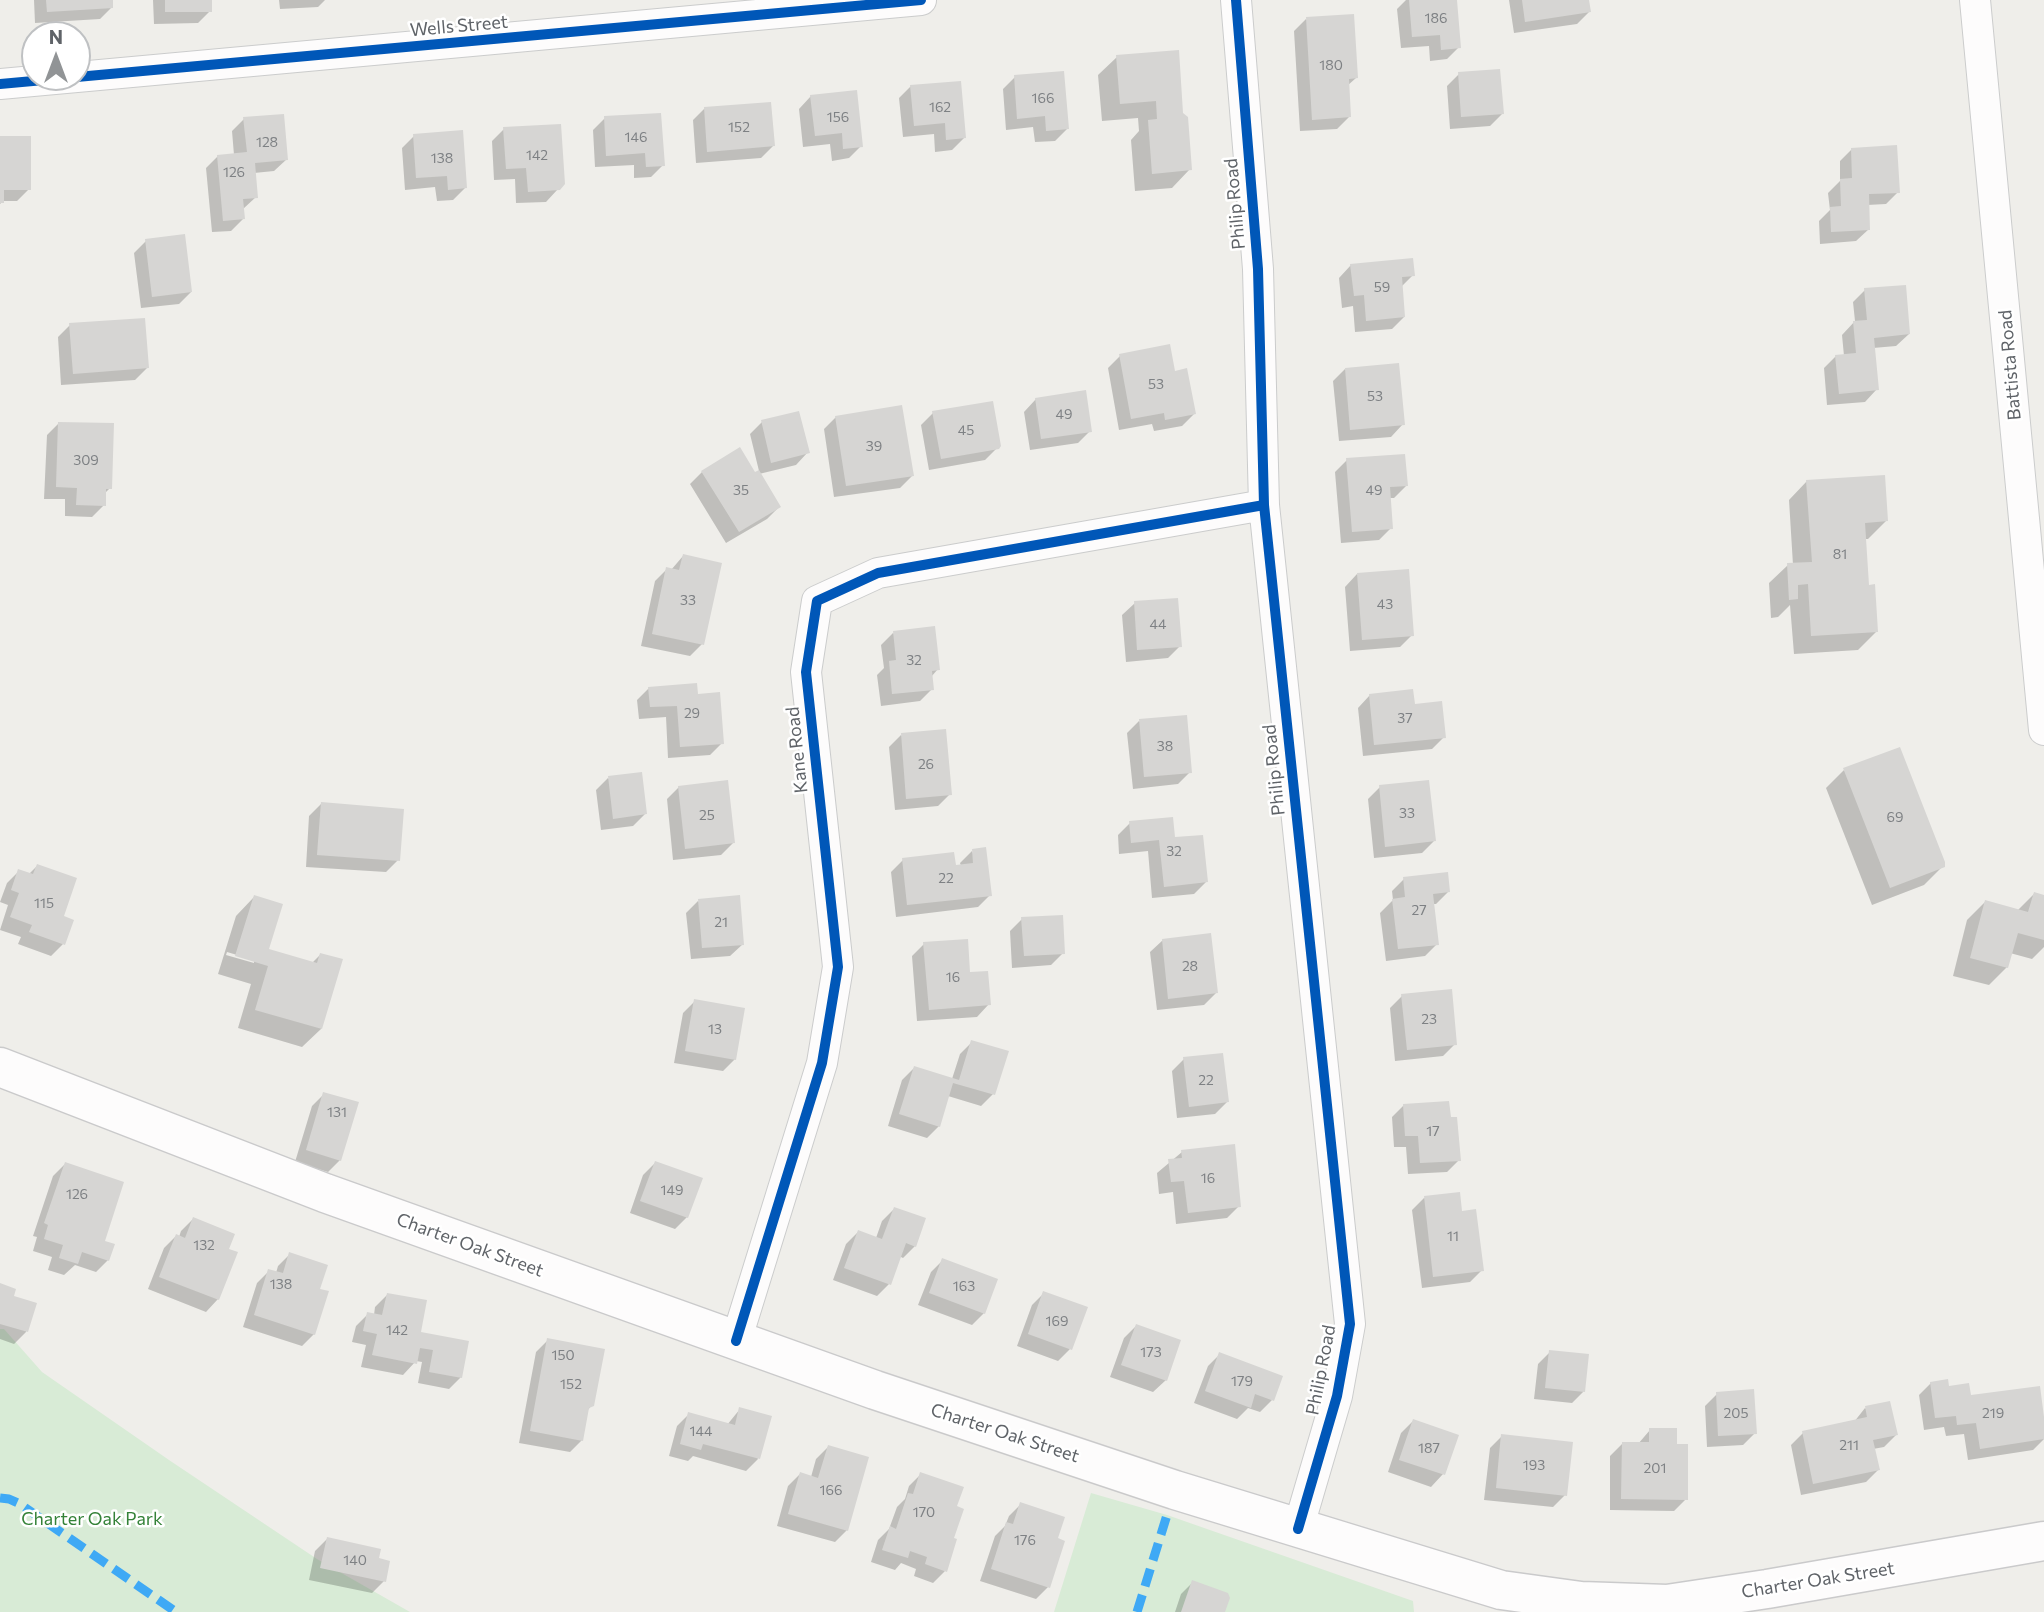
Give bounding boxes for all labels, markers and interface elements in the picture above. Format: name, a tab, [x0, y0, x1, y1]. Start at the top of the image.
house number: 186	[1425, 10, 1447, 26]
street label: Wells Street	[409, 11, 509, 41]
north arrow	[21, 21, 91, 91]
text: N	[49, 25, 63, 48]
house number: 180	[1319, 57, 1343, 73]
house number: 166	[1032, 90, 1054, 106]
house number: 162	[929, 99, 951, 115]
house number: 156	[827, 109, 849, 125]
house number: 152	[728, 119, 750, 135]
house number: 146	[625, 129, 647, 145]
house number: 128	[256, 134, 278, 150]
house number: 142	[526, 147, 548, 163]
house number: 138	[431, 150, 453, 166]
street label: Philip Road	[1220, 157, 1250, 251]
house number: 126	[223, 164, 245, 180]
house number: 59	[1374, 279, 1390, 295]
street label: Battista Road	[1994, 309, 2026, 421]
house number: 53	[1148, 376, 1164, 392]
house number: 53	[1367, 388, 1383, 404]
house number: 49	[1056, 406, 1072, 422]
house number: 45	[958, 422, 974, 438]
house number: 39	[866, 438, 882, 454]
house number: 309	[73, 452, 99, 468]
house number: 35	[733, 482, 749, 498]
house number: 49	[1366, 482, 1382, 498]
house number: 81	[1833, 546, 1847, 562]
house number: 33	[680, 592, 696, 608]
house number: 43	[1377, 596, 1393, 612]
house number: 44	[1150, 616, 1166, 632]
house number: 32	[906, 652, 922, 668]
house number: 29	[684, 705, 700, 721]
street label: Kane Road	[782, 706, 812, 794]
house number: 37	[1397, 710, 1413, 726]
street label: Philip Road	[1258, 723, 1290, 817]
house number: 38	[1157, 738, 1173, 754]
house number: 26	[918, 756, 934, 772]
house number: 33	[1399, 805, 1415, 821]
house number: 25	[699, 807, 715, 823]
house number: 69	[1887, 809, 1903, 825]
house number: 32	[1166, 843, 1182, 859]
house number: 22	[938, 870, 954, 886]
house number: 115	[34, 895, 54, 911]
house number: 27	[1411, 902, 1427, 918]
house number: 21	[714, 914, 728, 930]
house number: 28	[1182, 958, 1198, 974]
house number: 16	[946, 969, 960, 985]
house number: 23	[1421, 1011, 1437, 1027]
house number: 13	[708, 1021, 722, 1037]
house number: 22	[1198, 1072, 1214, 1088]
house number: 131	[327, 1104, 347, 1120]
house number: 17	[1426, 1123, 1440, 1139]
house number: 16	[1201, 1170, 1215, 1186]
house number: 149	[661, 1182, 683, 1198]
house number: 126	[66, 1186, 88, 1202]
street label: Charter Oak Street	[394, 1208, 546, 1282]
house number: 11	[1447, 1228, 1459, 1244]
house number: 132	[193, 1237, 215, 1253]
house number: 138	[270, 1276, 292, 1292]
house number: 163	[953, 1278, 975, 1294]
house number: 169	[1046, 1313, 1068, 1329]
house number: 142	[386, 1322, 408, 1338]
street label: Philip Road	[1302, 1323, 1340, 1417]
house number: 173	[1140, 1344, 1162, 1360]
house number: 150	[551, 1347, 575, 1363]
house number: 179	[1231, 1373, 1253, 1389]
house number: 152	[560, 1376, 582, 1392]
street label: Charter Oak Street	[928, 1399, 1082, 1467]
house number: 205	[1724, 1405, 1748, 1421]
house number: 219	[1982, 1405, 2004, 1421]
house number: 144	[690, 1423, 712, 1439]
house number: 211	[1839, 1437, 1859, 1453]
house number: 187	[1418, 1440, 1440, 1456]
house number: 193	[1523, 1457, 1545, 1473]
house number: 201	[1644, 1460, 1666, 1476]
house number: 166	[820, 1482, 842, 1498]
house number: 170	[913, 1504, 935, 1520]
park label: Charter Oak Park	[21, 1508, 163, 1530]
house number: 176	[1014, 1532, 1036, 1548]
house number: 140	[343, 1552, 367, 1568]
street label: Charter Oak Street	[1740, 1557, 1896, 1603]

